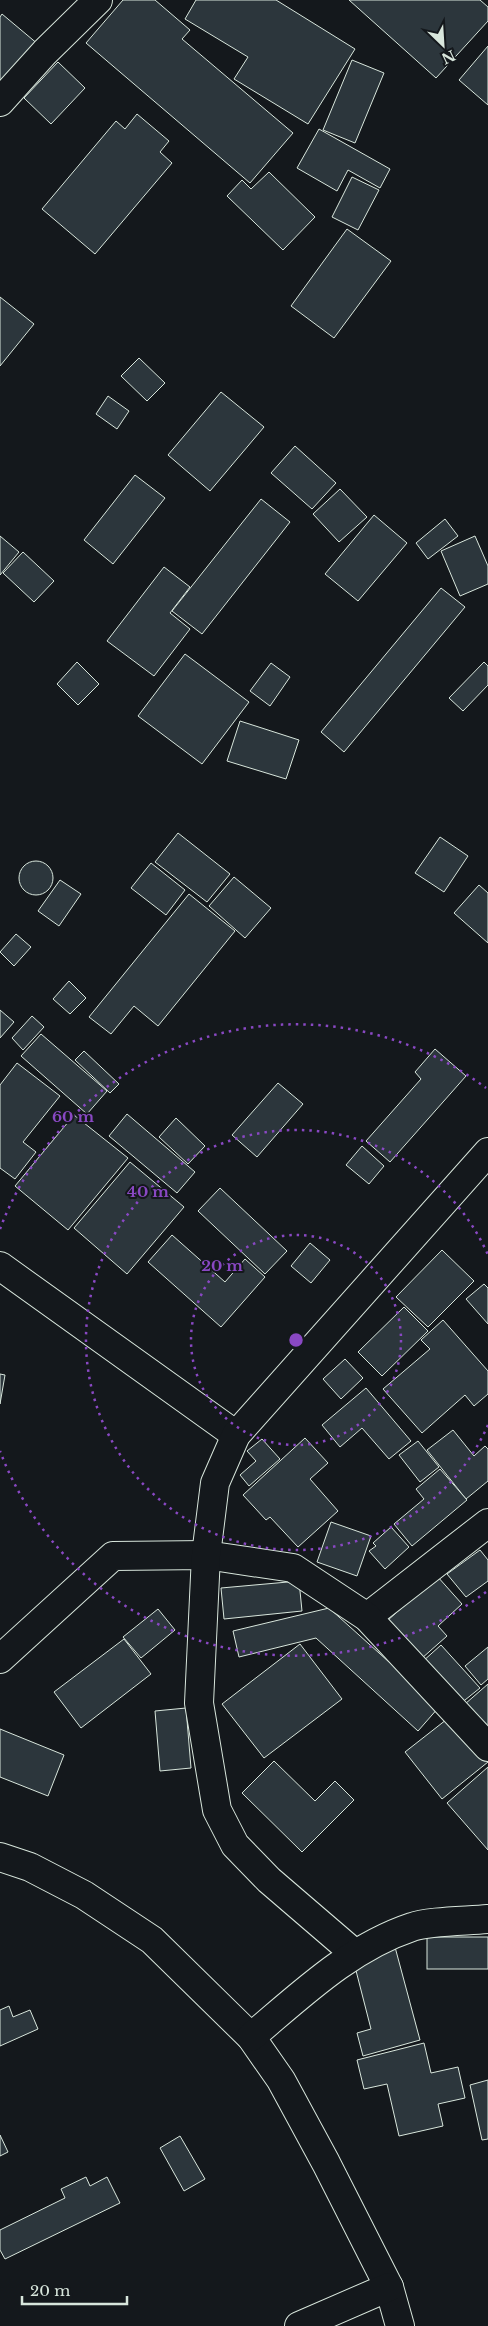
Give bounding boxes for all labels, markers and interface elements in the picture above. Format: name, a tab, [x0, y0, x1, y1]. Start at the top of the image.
north arrow	[418, 20, 468, 70]
text: N	[439, 46, 458, 68]
text: 60 m	[52, 1107, 94, 1126]
text: 40 m	[127, 1182, 169, 1201]
text: 20 m	[201, 1256, 243, 1275]
centre of rings	[287, 1331, 305, 1349]
scale bar	[22, 2274, 128, 2306]
text: 20 m	[30, 2281, 70, 2300]

